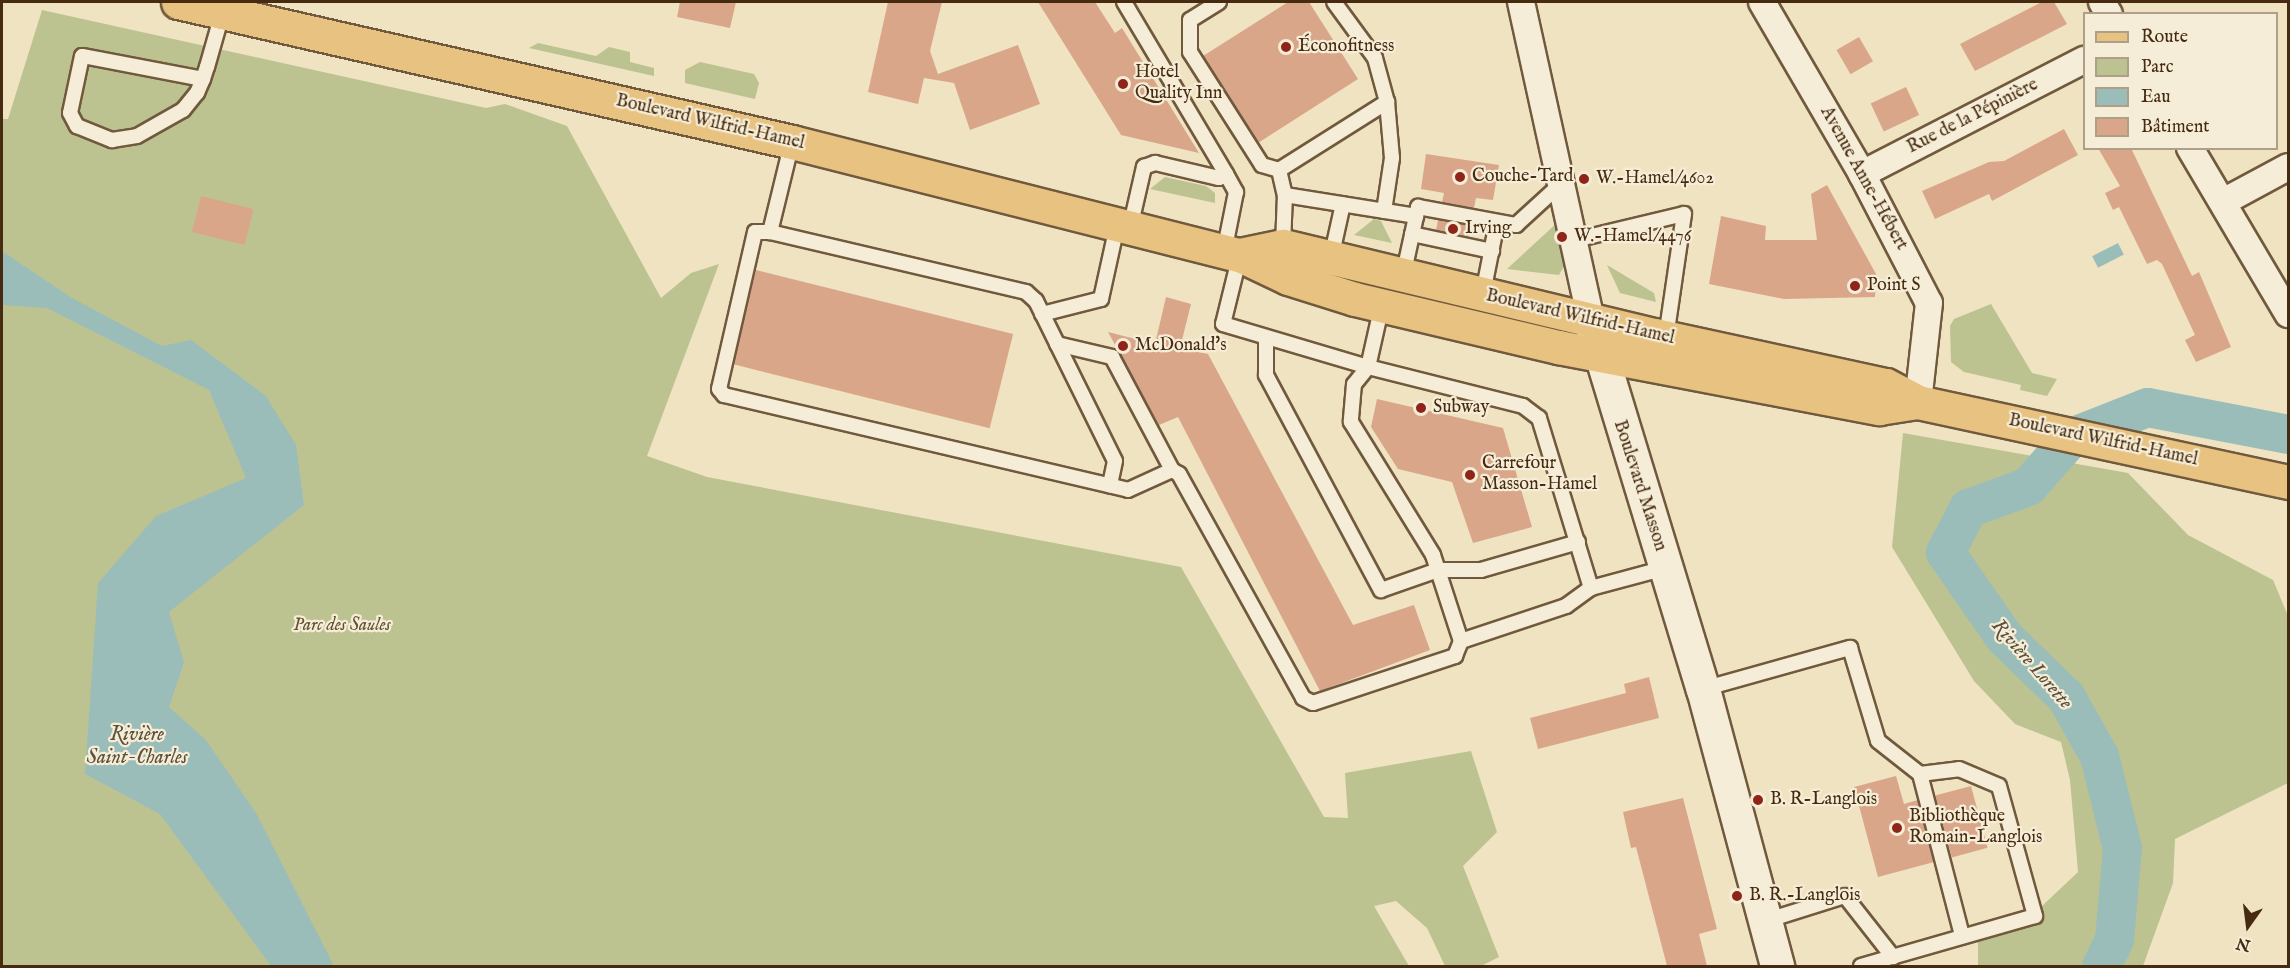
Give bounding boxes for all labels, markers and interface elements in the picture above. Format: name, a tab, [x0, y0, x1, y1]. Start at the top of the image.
legend	[2083, 12, 2278, 150]
text: Route	[2141, 26, 2188, 49]
place label: Éconofitness	[1298, 36, 1394, 58]
marker: Éconofitness	[1279, 40, 1293, 54]
text: Parc	[2141, 56, 2173, 79]
place label: Hotel Quality Inn	[1135, 63, 1222, 106]
street label: Rue de la Pépinière	[1904, 75, 2042, 159]
marker: Hotel Quality Inn	[1116, 77, 1130, 91]
text: Eau	[2141, 86, 2171, 109]
street label: Boulevard Wilfrid-Hamel	[614, 91, 806, 155]
street label: Avenue Anne-Hébert	[1815, 103, 1911, 255]
text: Bâtiment	[2141, 116, 2210, 139]
place label: Couche-Tard	[1472, 166, 1573, 188]
place label: W.-Hamel/4602	[1596, 168, 1714, 190]
marker: Couche-Tard	[1453, 170, 1467, 184]
marker: W.-Hamel/4602	[1577, 172, 1591, 186]
place label: Irving	[1465, 218, 1512, 240]
marker: Irving	[1446, 222, 1460, 236]
place label: W.-Hamel/4476	[1574, 226, 1691, 248]
marker: W.-Hamel/4476	[1555, 230, 1569, 244]
place label: Point S	[1867, 275, 1920, 297]
marker: Point S	[1848, 279, 1862, 293]
street label: Boulevard Wilfrid-Hamel	[1484, 286, 1676, 350]
place label: McDonald's	[1135, 335, 1227, 357]
marker: McDonald's	[1116, 339, 1130, 353]
place label: Subway	[1433, 397, 1489, 419]
marker: Subway	[1414, 401, 1428, 415]
street label: Boulevard Wilfrid-Hamel	[2006, 410, 2200, 472]
street label: Boulevard Masson	[1608, 418, 1670, 554]
place label: Carrefour Masson-Hamel	[1482, 454, 1597, 496]
marker: Carrefour Masson-Hamel	[1463, 468, 1477, 482]
water label: Rivière Lorette	[1986, 614, 2078, 714]
park label: Parc des Saules	[293, 615, 391, 637]
water label: Rivière Saint-Charles	[87, 722, 187, 769]
place label: B. R-Langlois	[1770, 789, 1877, 811]
marker: B. R-Langlois	[1751, 793, 1765, 807]
place label: Bibliothèque Romain-Langlois	[1909, 807, 2042, 850]
marker: Bibliothèque Romain-Langlois	[1890, 821, 1904, 835]
place label: B. R.-Langlois	[1749, 885, 1860, 907]
marker: B. R.-Langlois	[1730, 889, 1744, 903]
north arrow	[2218, 896, 2278, 956]
text: N	[2235, 932, 2253, 955]

